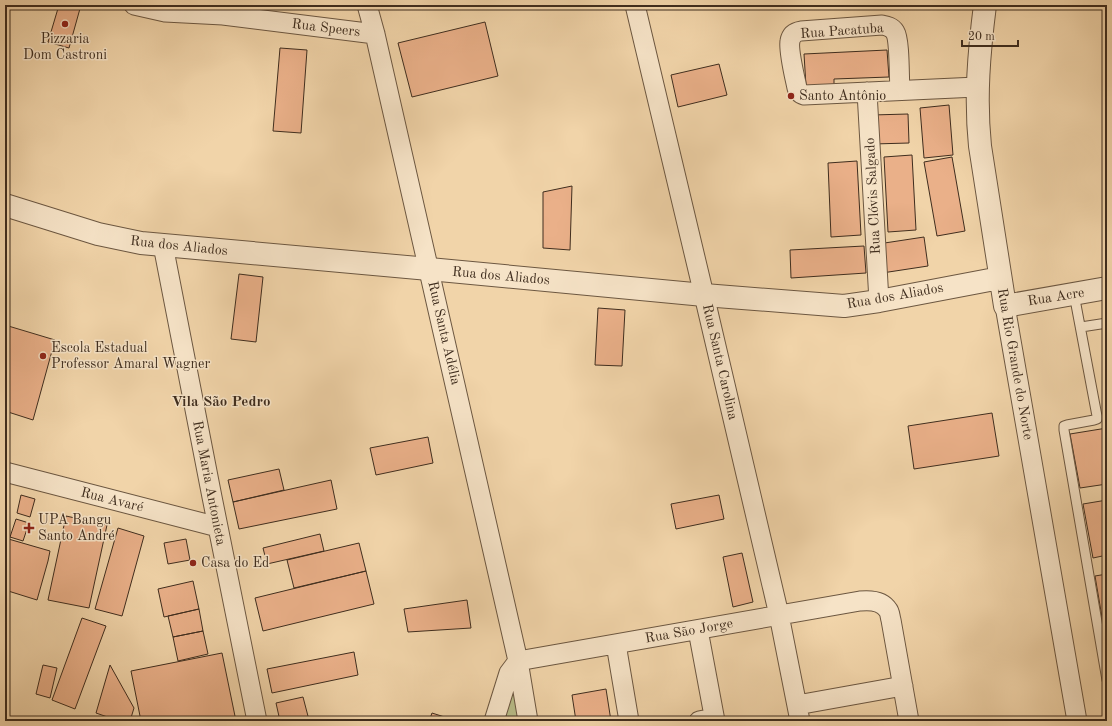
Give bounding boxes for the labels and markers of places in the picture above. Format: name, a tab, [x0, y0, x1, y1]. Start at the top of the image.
marker: Pizzaria Dom Castroni	[60, 19, 70, 29]
place label: Pizzaria Dom Castroni	[23, 32, 107, 62]
place label: Santo Antônio	[799, 89, 886, 103]
marker: Santo Antônio	[786, 91, 796, 101]
place label: Escola Estadual Professor Amaral Wagner	[51, 341, 210, 371]
marker: Escola Estadual Professor Amaral Wagner	[38, 351, 48, 361]
place label: UPA Bangu Santo André	[38, 513, 115, 543]
marker: UPA Bangu Santo André	[23, 522, 35, 534]
place label: Casa do Ed	[201, 556, 269, 570]
marker: Casa do Ed	[188, 558, 198, 568]

